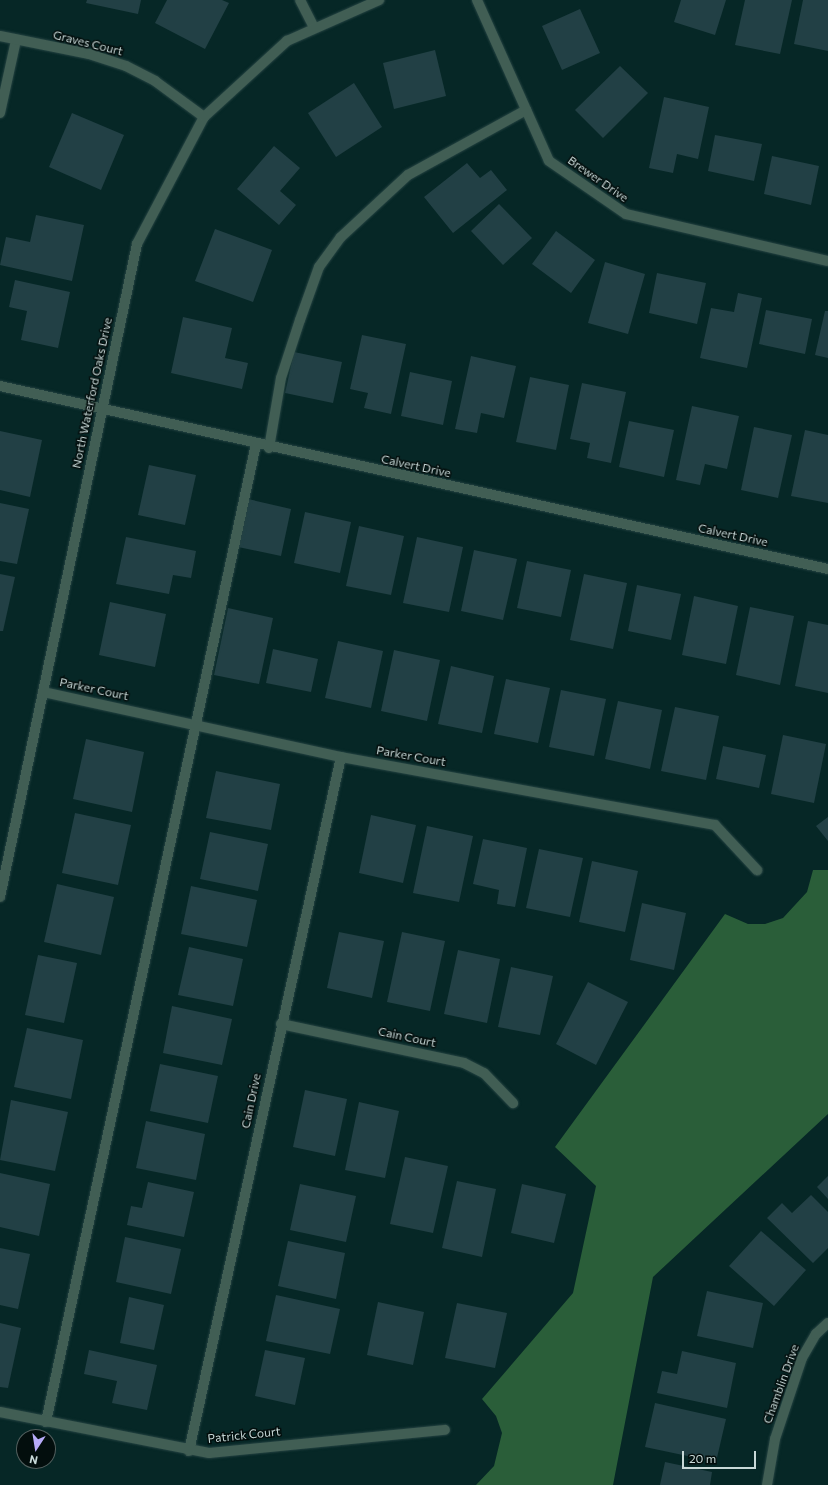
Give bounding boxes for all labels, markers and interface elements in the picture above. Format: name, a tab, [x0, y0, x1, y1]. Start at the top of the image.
street label: Graves Court	[52, 27, 124, 59]
street label: Brewer Drive	[565, 153, 631, 205]
street label: North Waterford Oaks Drive	[69, 316, 115, 470]
street label: Calvert Drive	[380, 452, 452, 480]
street label: Calvert Drive	[697, 521, 769, 549]
street label: Parker Court	[58, 675, 130, 703]
street label: Parker Court	[375, 743, 447, 769]
street label: Cain Court	[377, 1024, 437, 1050]
street label: Cain Drive	[238, 1072, 264, 1130]
street label: Chamblin Drive	[760, 1342, 802, 1426]
street label: Patrick Court	[207, 1424, 281, 1446]
north arrow	[16, 1429, 56, 1469]
scale bar	[684, 1443, 758, 1469]
text: 20 m	[689, 1451, 716, 1465]
text: N	[28, 1453, 39, 1467]

